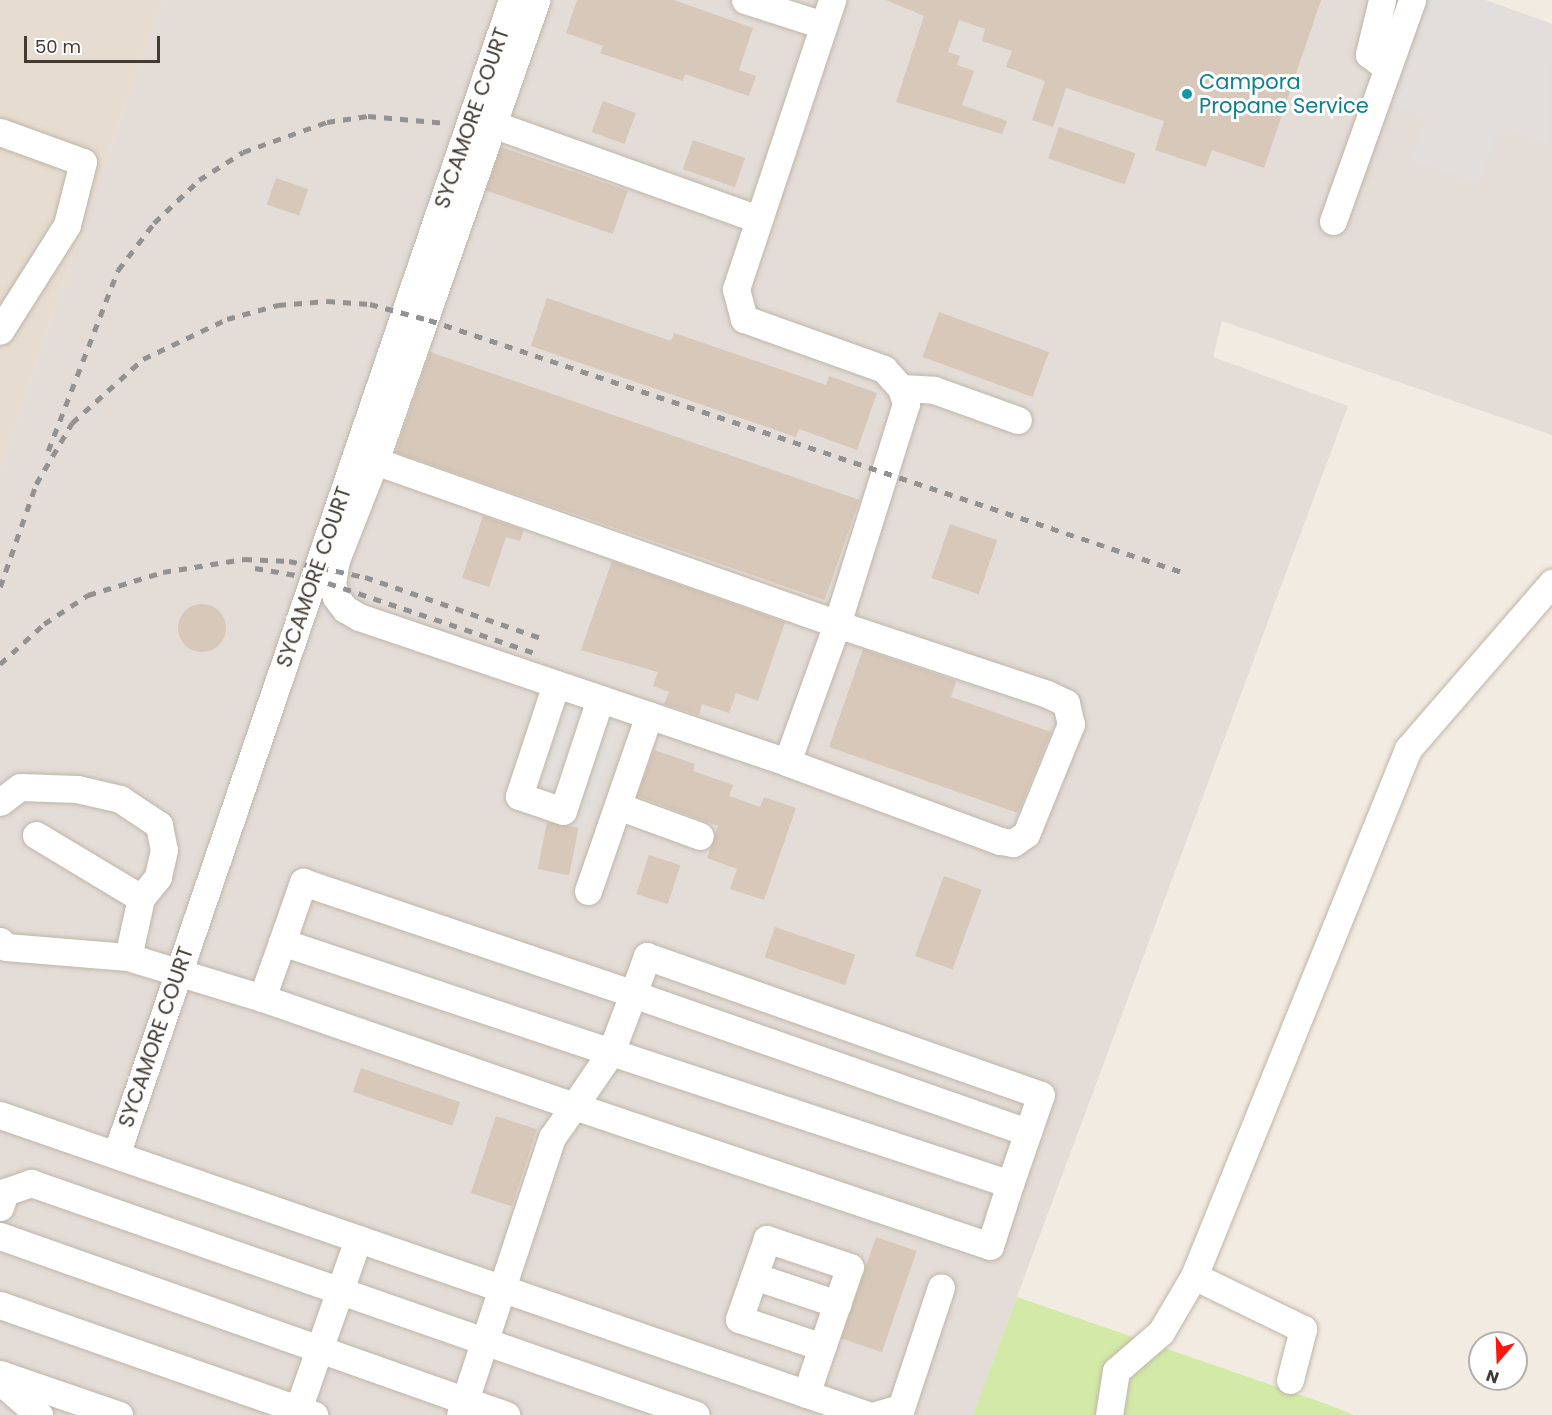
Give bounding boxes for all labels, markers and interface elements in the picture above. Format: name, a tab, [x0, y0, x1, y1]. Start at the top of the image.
scale bar	[27, 24, 164, 62]
street label: SYCAMORE COURT	[429, 24, 515, 212]
text: 50 m	[35, 34, 81, 59]
place label: Campora Propane Service	[1199, 69, 1369, 119]
marker: Campora Propane Service	[1180, 87, 1194, 101]
street label: SYCAMORE COURT	[271, 483, 357, 671]
street label: SYCAMORE COURT	[113, 943, 199, 1131]
north arrow	[1468, 1331, 1528, 1391]
text: N	[1483, 1364, 1502, 1389]

